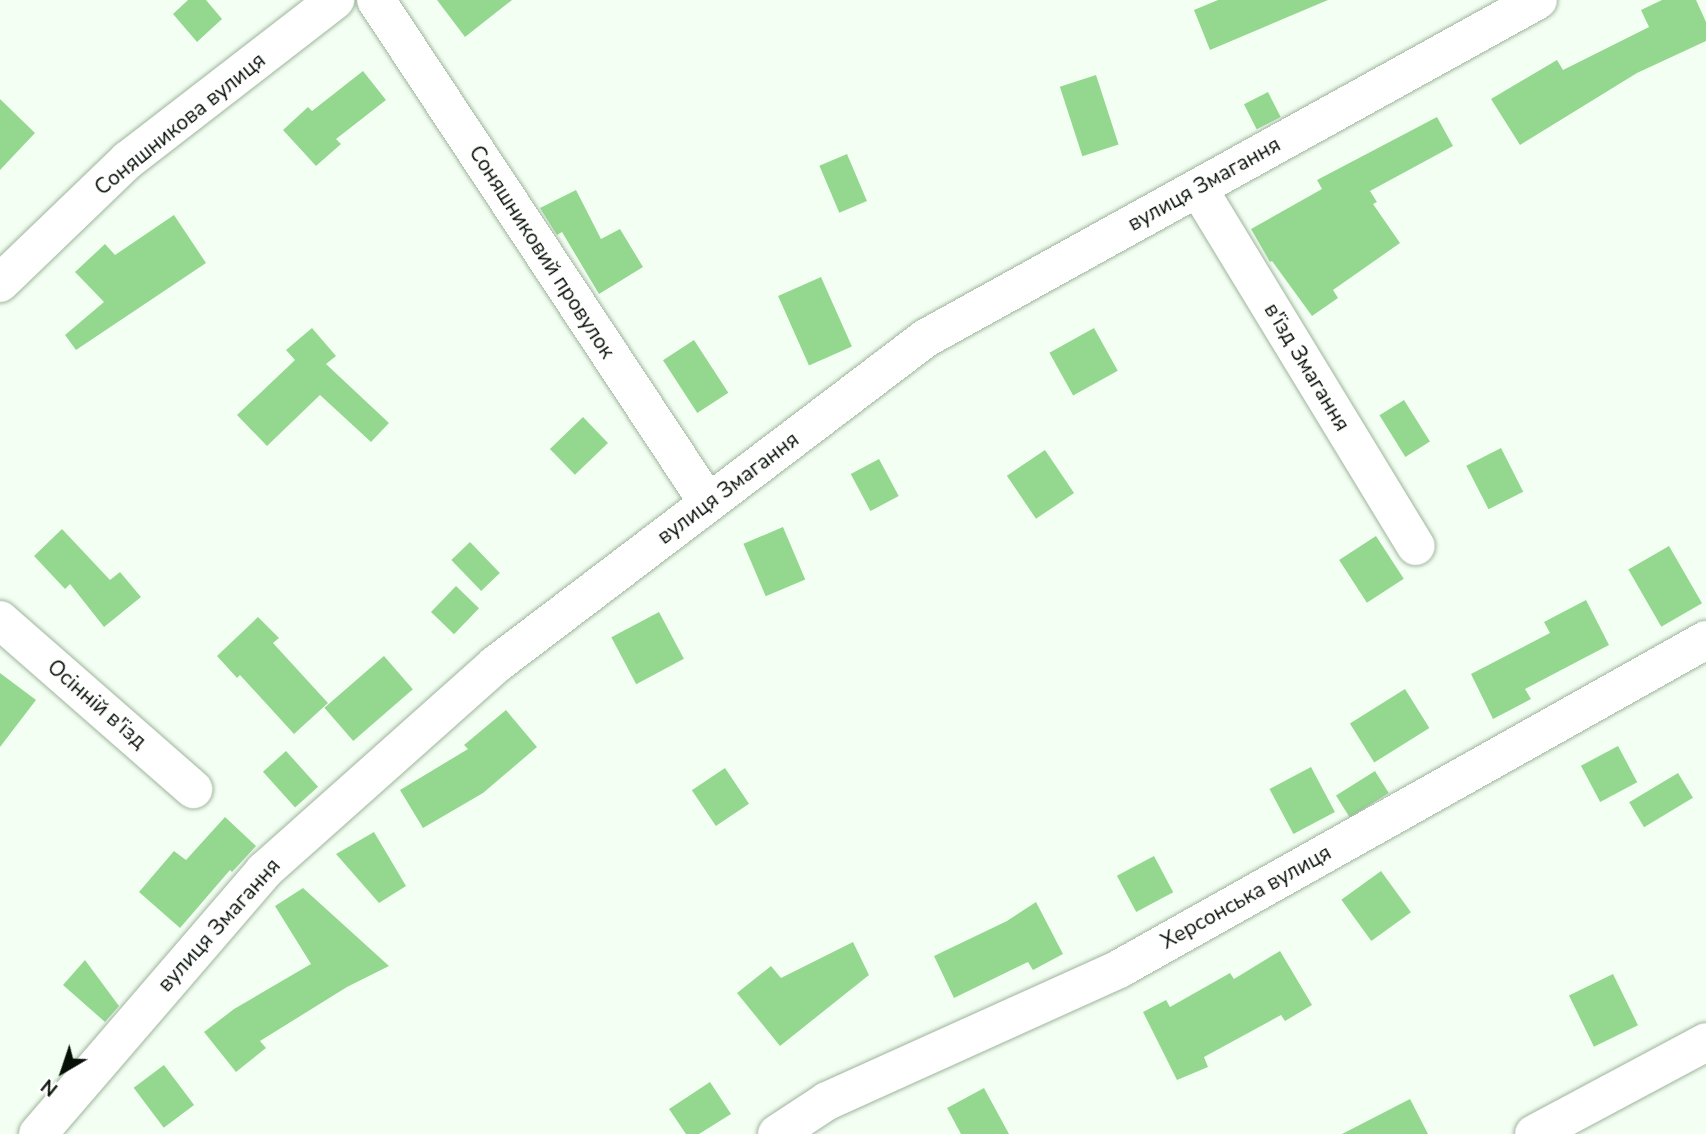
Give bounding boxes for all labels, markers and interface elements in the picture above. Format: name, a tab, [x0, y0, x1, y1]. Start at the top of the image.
street label: Соняшникова вулиця	[90, 47, 270, 201]
street label: вулиця Змагання	[1123, 132, 1285, 236]
street label: Соняшниковий провулок	[464, 141, 620, 363]
street label: в'їзд Змагання	[1259, 298, 1355, 436]
street label: вулиця Змагання	[652, 427, 804, 549]
street label: Осінній в'їзд	[42, 654, 152, 754]
street label: Херсонська вулиця	[1157, 840, 1335, 954]
street label: вулиця Змагання	[153, 853, 285, 997]
north arrow	[28, 1036, 98, 1106]
text: N	[36, 1073, 63, 1102]

